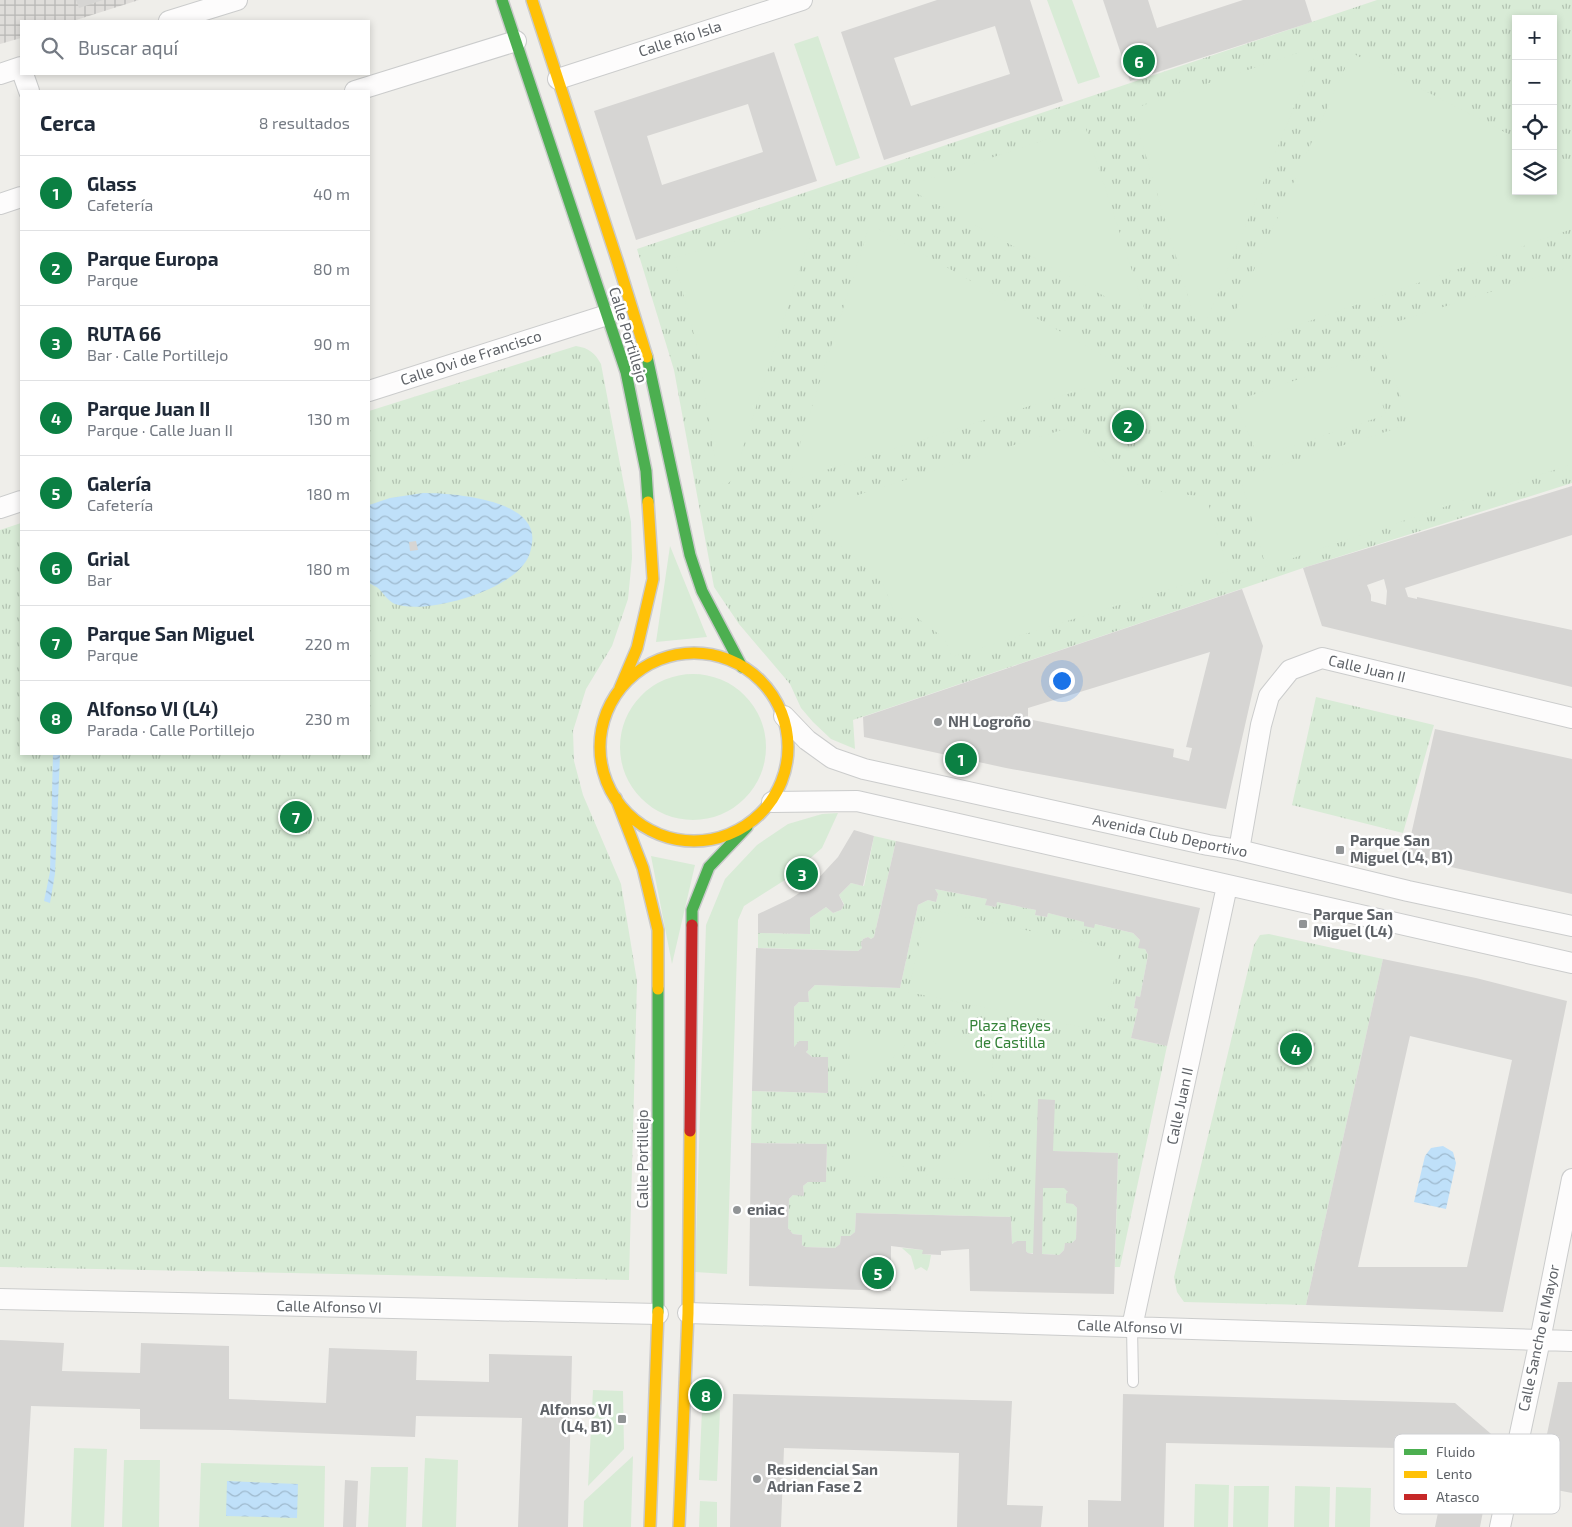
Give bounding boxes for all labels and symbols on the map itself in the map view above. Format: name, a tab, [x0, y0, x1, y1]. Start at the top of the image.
street label: Calle Río Isla	[636, 16, 723, 60]
pin: 6	[1123, 42, 1155, 80]
street label: Calle Portillejo	[605, 285, 652, 385]
street label: Calle Ovi de Francisco	[398, 326, 544, 388]
pin: 2	[1112, 407, 1144, 445]
street label: Calle Juan II	[1327, 650, 1408, 686]
your location	[1049, 668, 1075, 694]
place label: NH Logroño	[948, 712, 1031, 730]
marker: NH Logroño	[932, 716, 944, 728]
pin: 1	[945, 740, 977, 778]
pin: 7	[280, 798, 312, 836]
street label: Avenida Club Deportivo	[1091, 810, 1249, 860]
place label: Parque San Miguel (L4, B1)	[1350, 831, 1453, 866]
marker: Parque San Miguel (L4, B1)	[1334, 844, 1346, 856]
pin: 3	[786, 855, 818, 893]
place label: Parque San Miguel (L4)	[1313, 905, 1393, 940]
marker: Parque San Miguel (L4)	[1297, 918, 1309, 930]
park label: Plaza Reyes de Castilla	[969, 1016, 1051, 1051]
pin: 4	[1280, 1030, 1312, 1068]
street label: Calle Juan II	[1162, 1065, 1196, 1146]
street label: Calle Portillejo	[633, 1109, 652, 1209]
place label: eniac	[747, 1200, 785, 1218]
marker: eniac	[731, 1204, 743, 1216]
pin: 5	[862, 1254, 894, 1292]
street label: Calle Sancho el Mayor	[1514, 1263, 1562, 1413]
street label: Calle Alfonso VI	[276, 1296, 382, 1316]
street label: Calle Alfonso VI	[1077, 1315, 1183, 1337]
pin: 8	[690, 1376, 722, 1414]
place label: Alfonso VI (L4, B1)	[540, 1400, 612, 1435]
marker: Alfonso VI (L4, B1)	[616, 1413, 628, 1425]
legend	[1394, 1434, 1560, 1514]
text: Fluido	[1436, 1443, 1475, 1460]
place label: Residencial San Adrian Fase 2	[767, 1460, 878, 1495]
text: Lento	[1436, 1465, 1472, 1482]
marker: Residencial San Adrian Fase 2	[751, 1473, 763, 1485]
text: Atasco	[1436, 1488, 1479, 1505]

